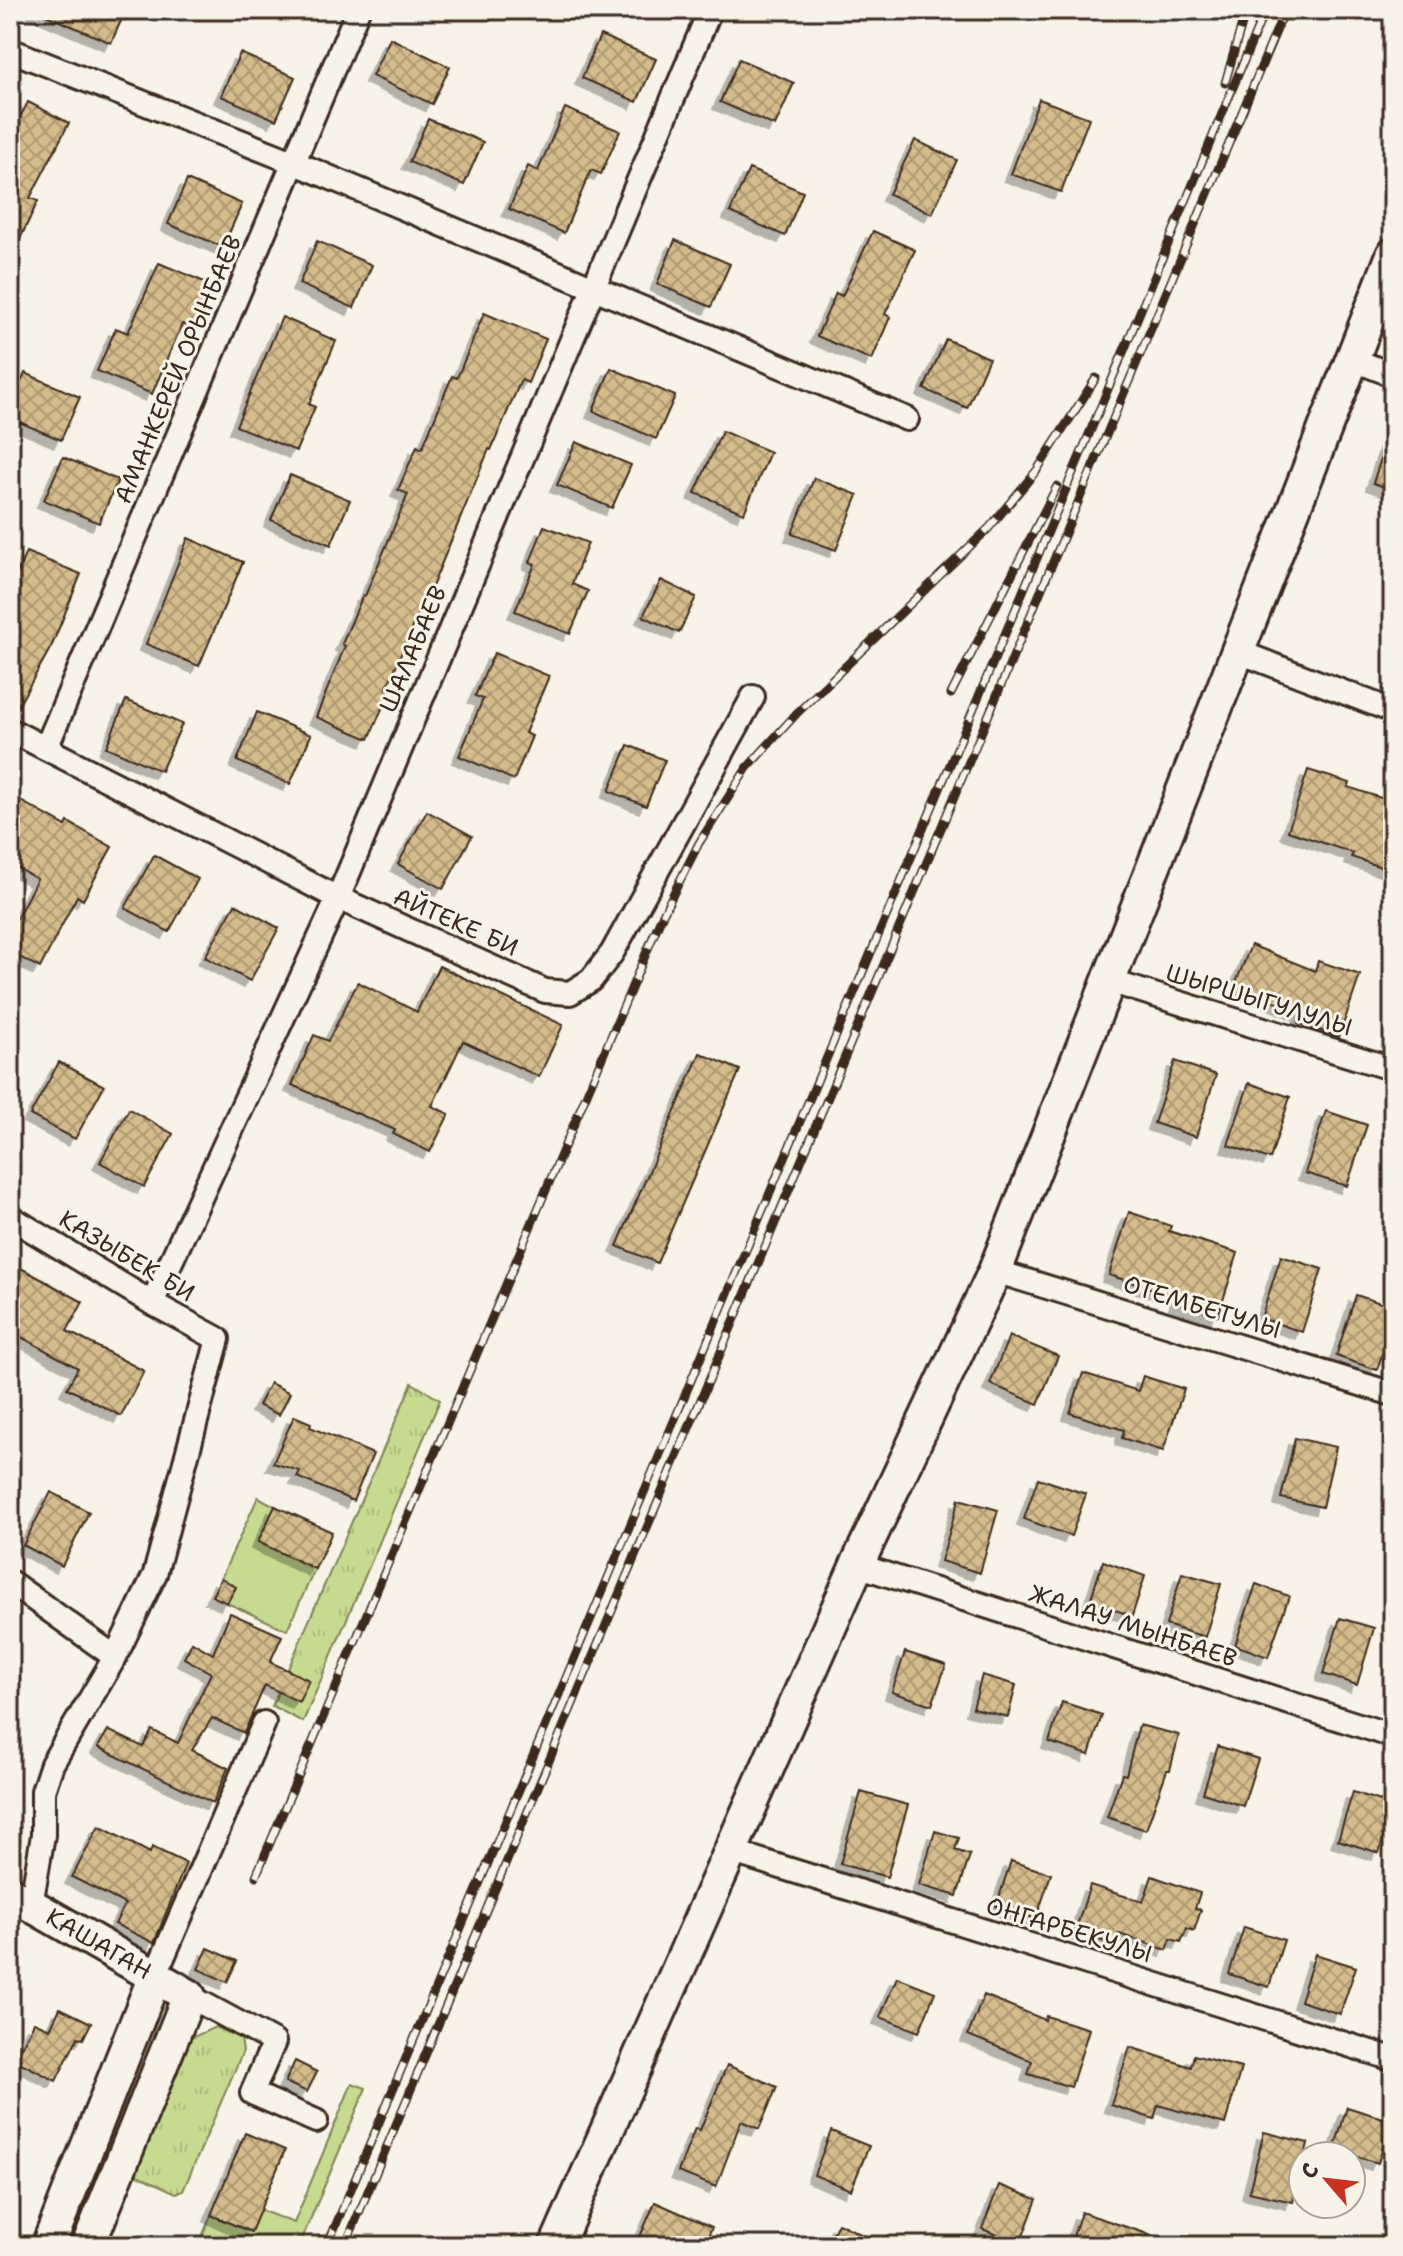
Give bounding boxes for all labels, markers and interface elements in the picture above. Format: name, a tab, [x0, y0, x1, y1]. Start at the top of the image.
street label: АМАНКЕРЕЙ ОРЫНБАЕВ	[107, 230, 249, 508]
street label: ШАЛАБАЕВ	[372, 581, 454, 717]
street label: АЙТЕКЕ БИ	[389, 880, 523, 964]
street label: ШЫРШЫГУЛУЛЫ	[1162, 956, 1356, 1044]
street label: КАЗЫБЕК БИ	[53, 1203, 201, 1309]
street label: ОТЕМБЕТУЛЫ	[1119, 1268, 1285, 1346]
street label: ЖАЛАУ МЫНБАЕВ	[1025, 1577, 1241, 1675]
street label: ОНГАРБЕКУЛЫ	[982, 1890, 1156, 1970]
street label: КАШАГАН	[40, 1901, 158, 1987]
north arrow	[1287, 2140, 1367, 2220]
text: С	[1294, 2158, 1326, 2184]

